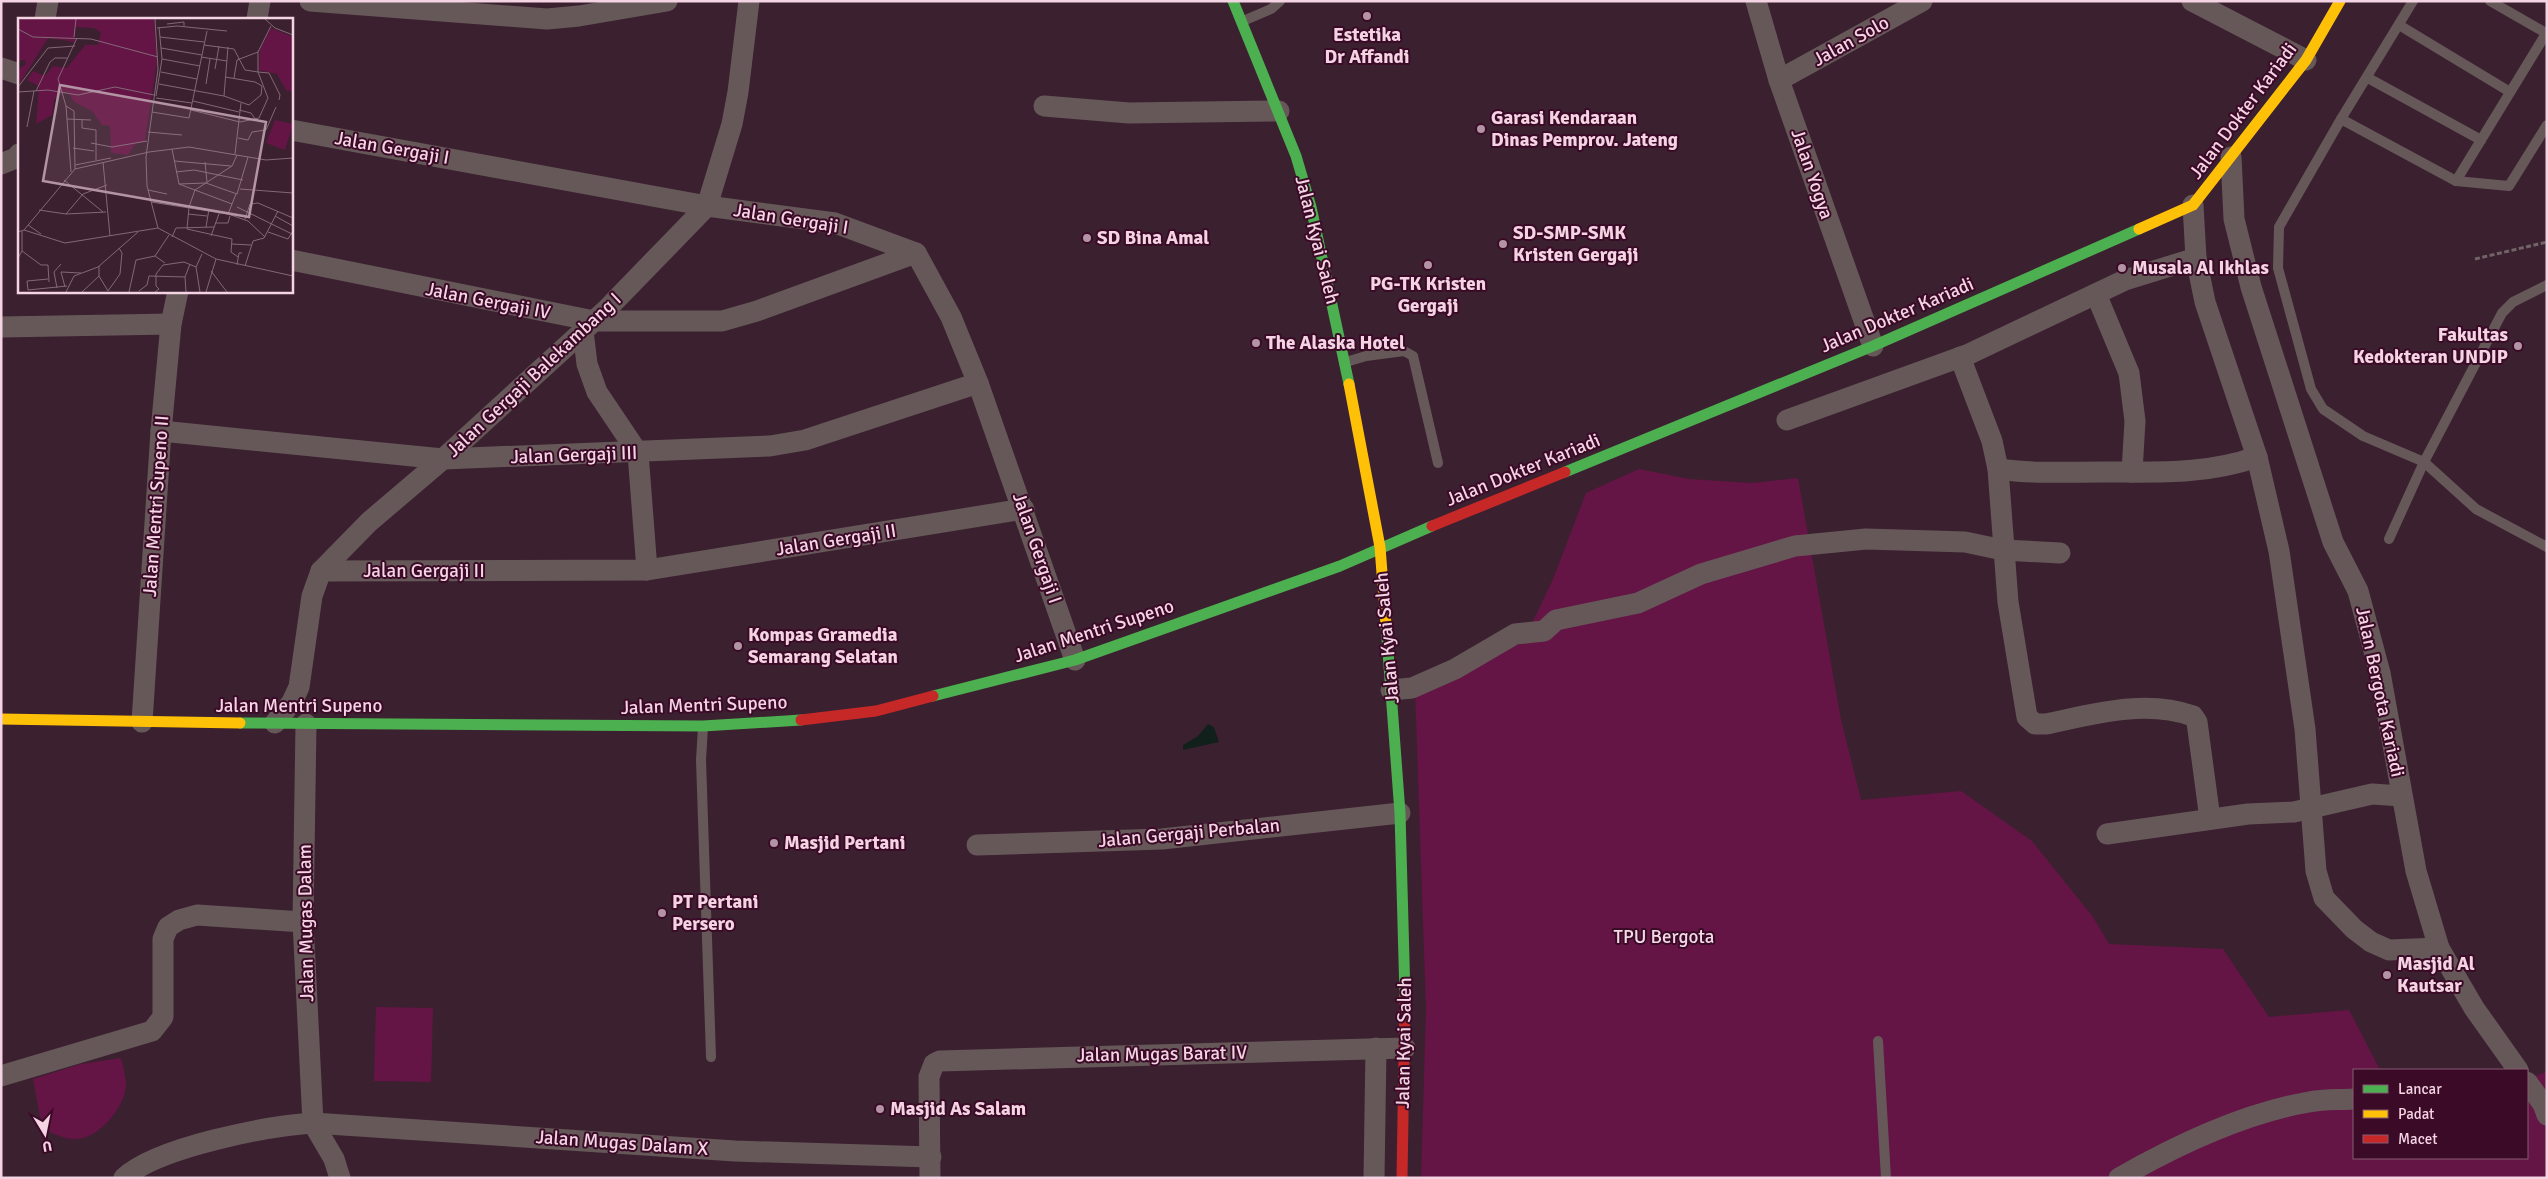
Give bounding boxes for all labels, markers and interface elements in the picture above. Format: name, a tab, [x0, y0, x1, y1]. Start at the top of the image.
marker: Estetika Dr Affandi	[1361, 10, 1373, 22]
street label: Jalan Solo	[1809, 10, 1893, 72]
inset map	[18, 18, 292, 292]
place label: Estetika Dr Affandi	[1325, 23, 1409, 69]
street label: Jalan Dokter Kariadi	[2184, 38, 2302, 184]
place label: Garasi Kendaraan Dinas Pemprov. Jateng	[1491, 106, 1678, 152]
marker: Garasi Kendaraan Dinas Pemprov. Jateng	[1475, 123, 1487, 135]
street label: Jalan Gergaji I	[333, 126, 451, 170]
street label: Jalan Yogya	[1785, 126, 1839, 222]
street label: Jalan Kyai Saleh	[1289, 173, 1345, 307]
street label: Jalan Gergaji I	[732, 198, 850, 240]
place label: SD-SMP-SMK Kristen Gergaji	[1513, 221, 1638, 267]
place label: SD Bina Amal	[1097, 226, 1209, 250]
marker: SD Bina Amal	[1081, 232, 1093, 244]
marker: SD-SMP-SMK Kristen Gergaji	[1497, 238, 1509, 250]
place label: Musala Al Ikhlas	[2132, 256, 2269, 280]
marker: PG-TK Kristen Gergaji	[1422, 259, 1434, 271]
marker: Musala Al Ikhlas	[2116, 262, 2128, 274]
place label: PG-TK Kristen Gergaji	[1370, 272, 1486, 318]
street label: Jalan Dokter Kariadi	[1817, 272, 1977, 358]
street label: Jalan Gergaji IV	[423, 277, 553, 325]
street label: Jalan Gergaji Balekambang I	[442, 288, 626, 462]
place label: Fakultas Kedokteran UNDIP	[2353, 323, 2508, 369]
place label: The Alaska Hotel	[1266, 331, 1405, 355]
marker: The Alaska Hotel	[1250, 337, 1262, 349]
marker: Fakultas Kedokteran UNDIP	[2512, 340, 2524, 352]
street label: Jalan Mentri Supeno II	[138, 414, 174, 598]
street label: Jalan Dokter Kariadi	[1442, 428, 1604, 512]
street label: Jalan Gergaji III	[510, 441, 638, 469]
street label: Jalan Gergaji I	[1007, 489, 1067, 607]
street label: Jalan Gergaji II	[774, 519, 898, 561]
street label: Jalan Gergaji II	[363, 559, 485, 583]
street label: Jalan Kyai Saleh	[1369, 571, 1405, 705]
street label: Jalan Mentri Supeno	[1011, 594, 1177, 668]
street label: Jalan Bergota Kariadi	[2350, 605, 2410, 779]
place label: Kompas Gramedia Semarang Selatan	[748, 623, 898, 669]
marker: Kompas Gramedia Semarang Selatan	[732, 640, 744, 652]
street label: Jalan Mentri Supeno	[620, 690, 788, 720]
street label: Jalan Mentri Supeno	[216, 694, 382, 718]
street label: Jalan Gergaji Perbalan	[1097, 813, 1281, 853]
place label: Masjid Pertani	[784, 831, 905, 855]
marker: Masjid Pertani	[768, 837, 780, 849]
street label: Jalan Mugas Dalam	[293, 844, 319, 1002]
place label: PT Pertani Persero	[672, 890, 758, 936]
marker: PT Pertani Persero	[656, 907, 668, 919]
park label: TPU Bergota	[1614, 925, 1714, 949]
place label: Masjid Al Kautsar	[2397, 952, 2475, 998]
marker: Masjid Al Kautsar	[2381, 969, 2393, 981]
street label: Jalan Kyai Saleh	[1391, 977, 1417, 1109]
street label: Jalan Mugas Barat IV	[1077, 1041, 1247, 1067]
legend	[2353, 1069, 2528, 1159]
text: Lancar	[2398, 1080, 2442, 1098]
place label: Masjid As Salam	[890, 1097, 1026, 1121]
marker: Masjid As Salam	[874, 1103, 886, 1115]
text: Padat	[2398, 1105, 2434, 1123]
north arrow	[20, 1109, 70, 1159]
street label: Jalan Mugas Dalam X	[535, 1125, 709, 1161]
text: Macet	[2398, 1130, 2437, 1148]
text: U	[41, 1137, 53, 1156]

